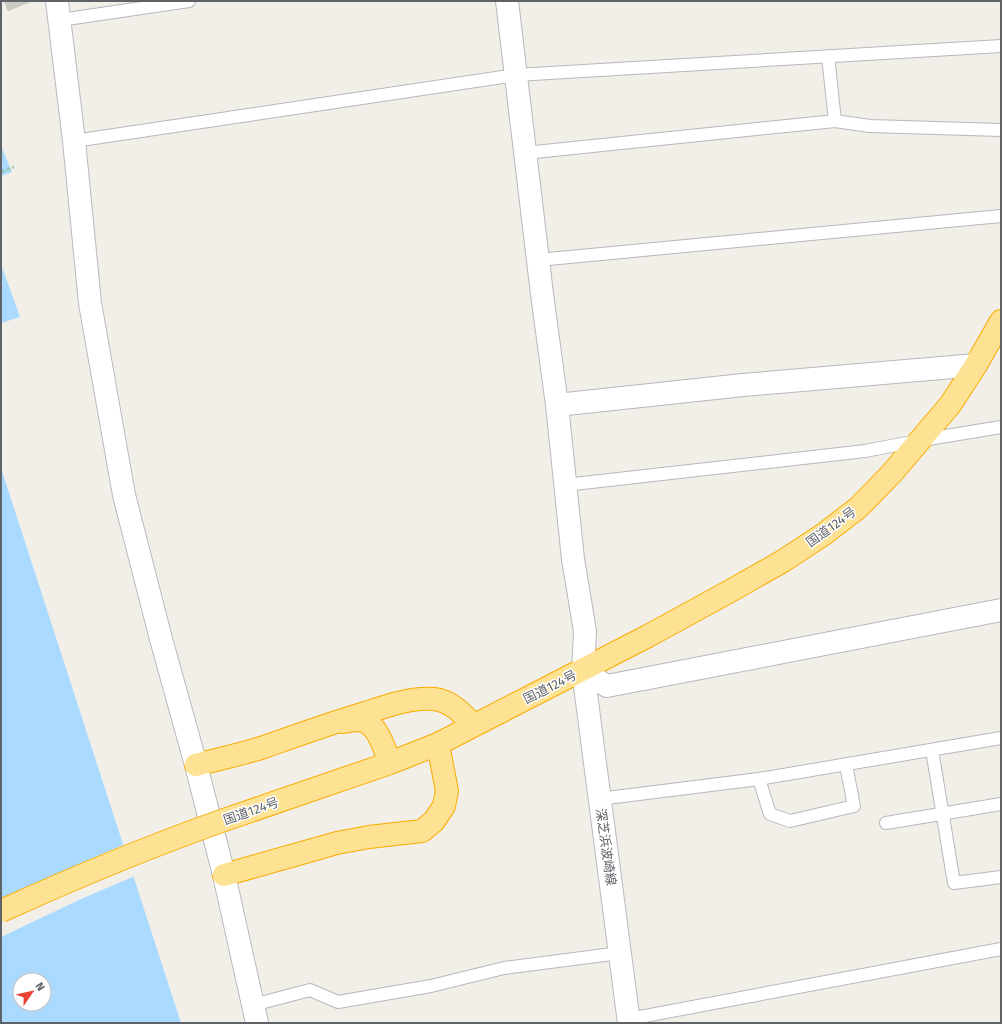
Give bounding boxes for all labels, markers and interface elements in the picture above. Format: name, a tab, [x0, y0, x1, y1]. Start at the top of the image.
street label: 国道124号	[803, 504, 859, 550]
street label: 国道124号	[521, 667, 579, 707]
street label: 国道124号	[221, 795, 281, 827]
street label: 深芝浜波崎線	[593, 807, 619, 887]
north arrow	[12, 972, 52, 1012]
text: N	[32, 980, 47, 993]

